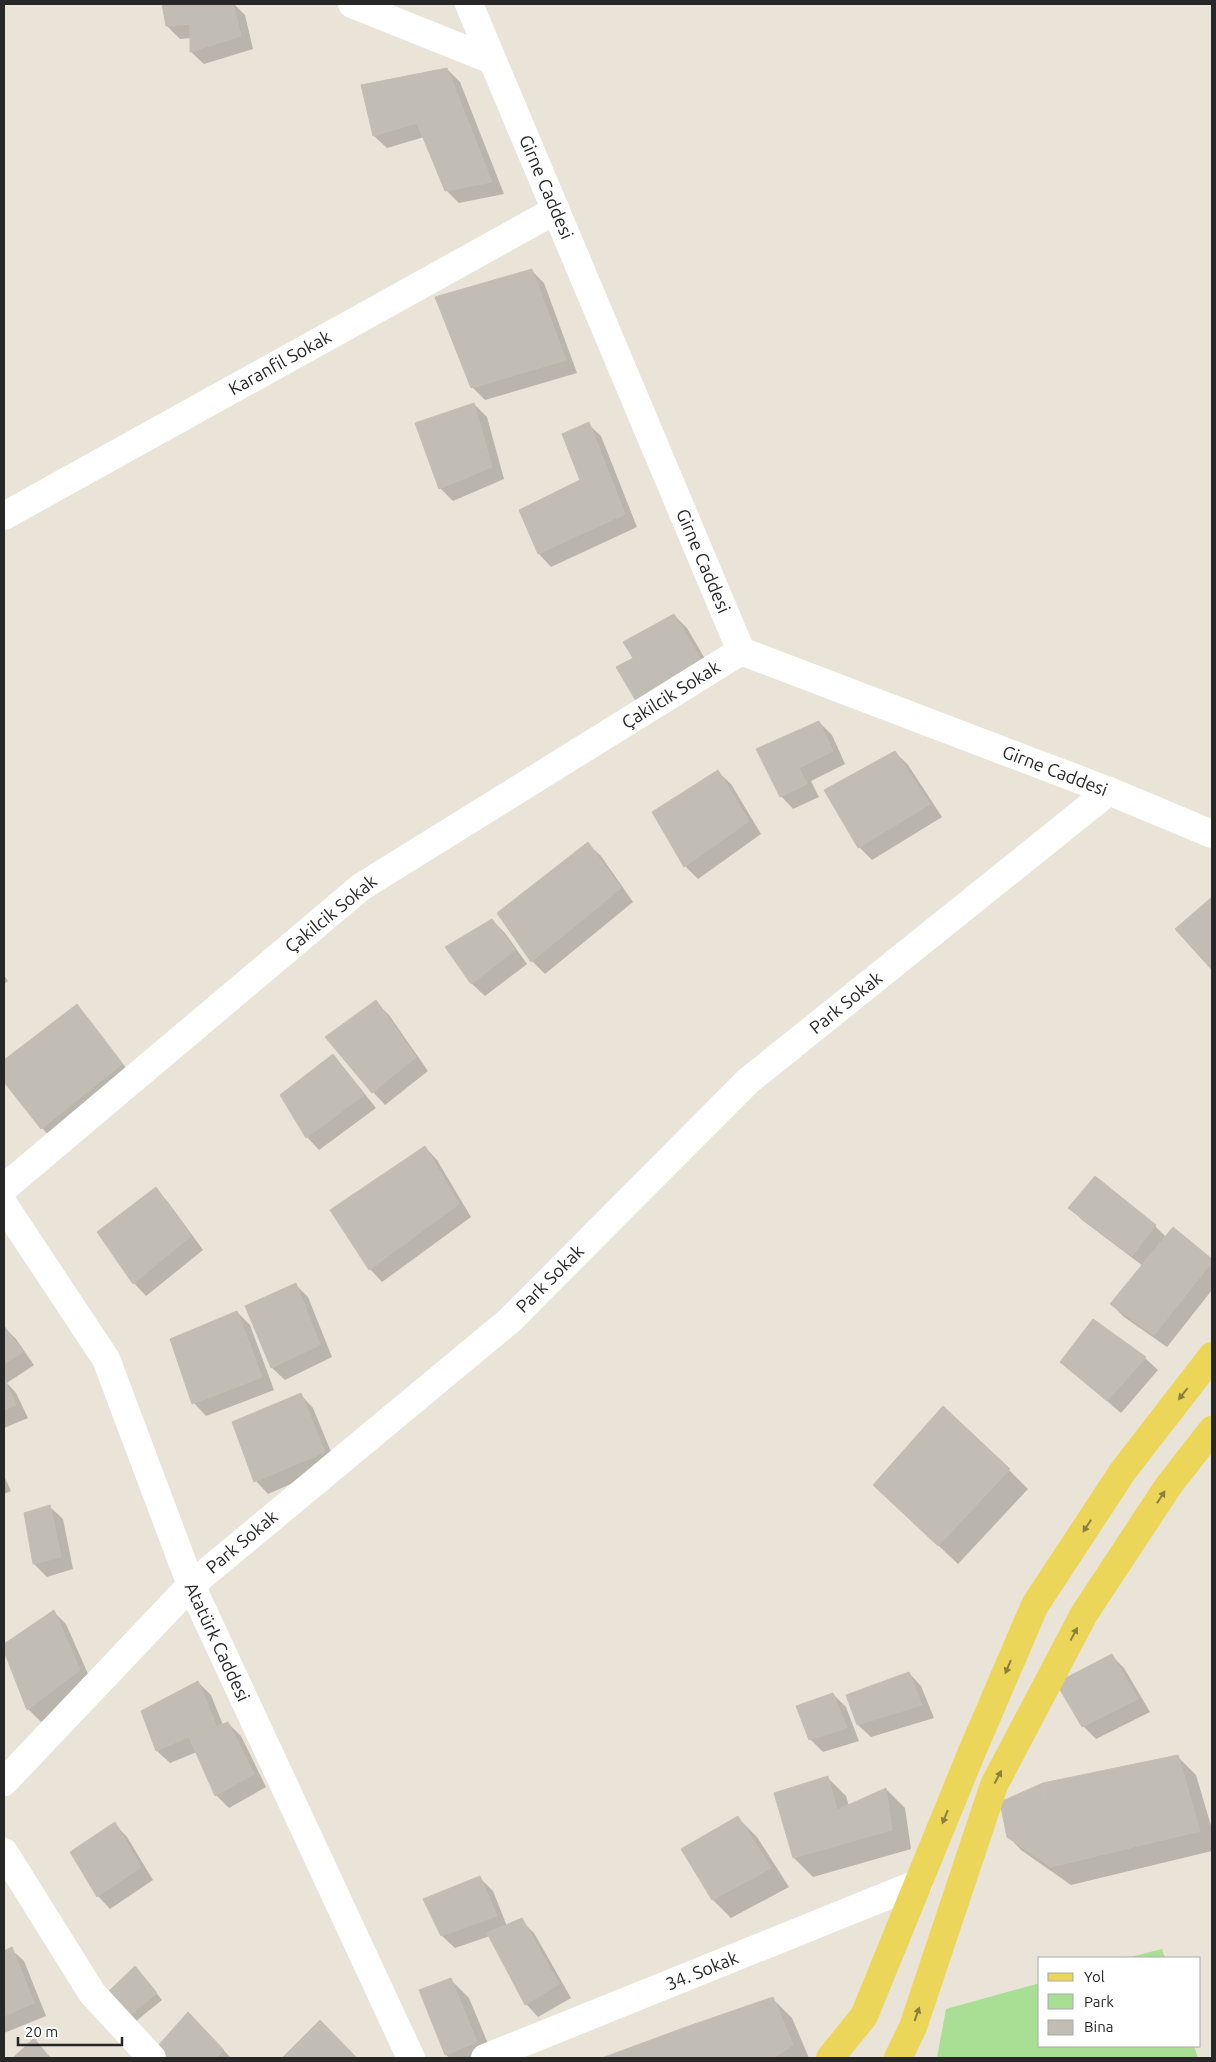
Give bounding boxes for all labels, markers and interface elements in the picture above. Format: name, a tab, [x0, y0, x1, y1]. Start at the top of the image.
street label: Girne Caddesi	[516, 132, 578, 242]
street label: Karanfil Sokak	[225, 326, 334, 399]
street label: Girne Caddesi	[673, 506, 735, 616]
street label: Çakilcik Sokak	[618, 656, 723, 732]
street label: Girne Caddesi	[1000, 741, 1111, 799]
street label: Çakilcik Sokak	[281, 870, 380, 956]
street label: Park Sokak	[805, 967, 886, 1037]
street label: Park Sokak	[511, 1240, 587, 1316]
one-way arrow	[1177, 1387, 1188, 1400]
one-way arrow	[1157, 1490, 1166, 1503]
street label: Park Sokak	[202, 1506, 281, 1577]
one-way arrow	[1083, 1519, 1092, 1532]
street label: Atatürk Caddesi	[182, 1579, 254, 1704]
one-way arrow	[1070, 1626, 1078, 1641]
one-way arrow	[1004, 1660, 1012, 1674]
one-way arrow	[994, 1770, 1002, 1785]
one-way arrow	[941, 1810, 949, 1824]
street label: 34. Sokak	[663, 1947, 741, 1994]
legend	[1038, 1957, 1201, 2047]
text: Yol	[1084, 1968, 1105, 1985]
text: Park	[1084, 1993, 1114, 2010]
one-way arrow	[914, 2006, 921, 2021]
scale bar	[18, 2014, 121, 2046]
text: Bina	[1084, 2018, 1113, 2035]
text: 20 m	[25, 2023, 58, 2040]

